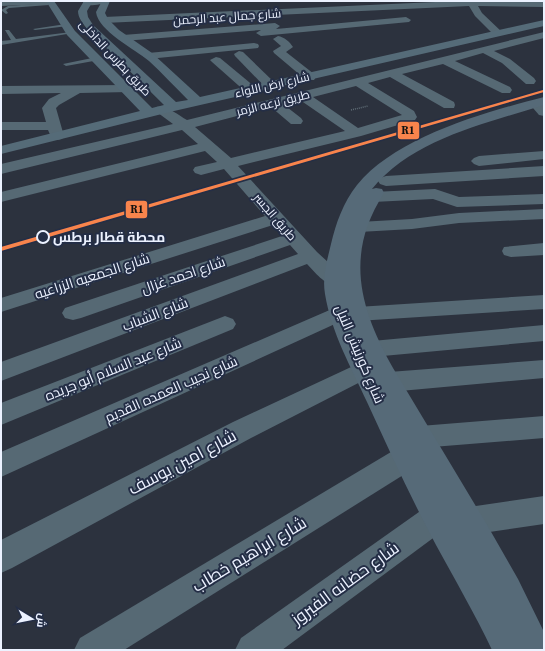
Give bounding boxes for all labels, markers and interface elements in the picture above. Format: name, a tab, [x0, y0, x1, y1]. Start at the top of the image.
street label: شارع جمال عبد الرحمن	[172, 5, 282, 29]
street label: طريق بطرس الداخلى	[75, 16, 155, 100]
street label: شارع ارض اللواء	[233, 69, 311, 101]
street label: طريق ترعه الزمر	[234, 86, 312, 120]
line badge: R1	[397, 121, 420, 140]
text: R1	[401, 123, 415, 138]
street label: طريق الجسر	[249, 189, 300, 244]
line badge: R1	[125, 200, 148, 219]
text: R1	[130, 202, 144, 217]
place label: محطة قطار برطس	[53, 227, 165, 247]
marker: محطة قطار برطس	[36, 230, 50, 244]
street label: شارع الجمعيه الزراعيه	[32, 248, 152, 304]
street label: شارع احمد غزال	[138, 251, 228, 299]
street label: شارع الشباب	[119, 292, 191, 336]
street label: شارع كورنيش النيل	[330, 302, 390, 406]
street label: شارع عبد السلام أبو جريده	[42, 332, 184, 406]
street label: شارع نجيب العمده القديم	[101, 351, 241, 427]
street label: شارع امين يوسف	[124, 423, 240, 501]
street label: شارع ابراهيم خطاب	[187, 510, 311, 598]
street label: شارع حضانه الفيروز	[285, 536, 404, 631]
north arrow	[12, 599, 52, 639]
text: ش	[33, 612, 50, 629]

